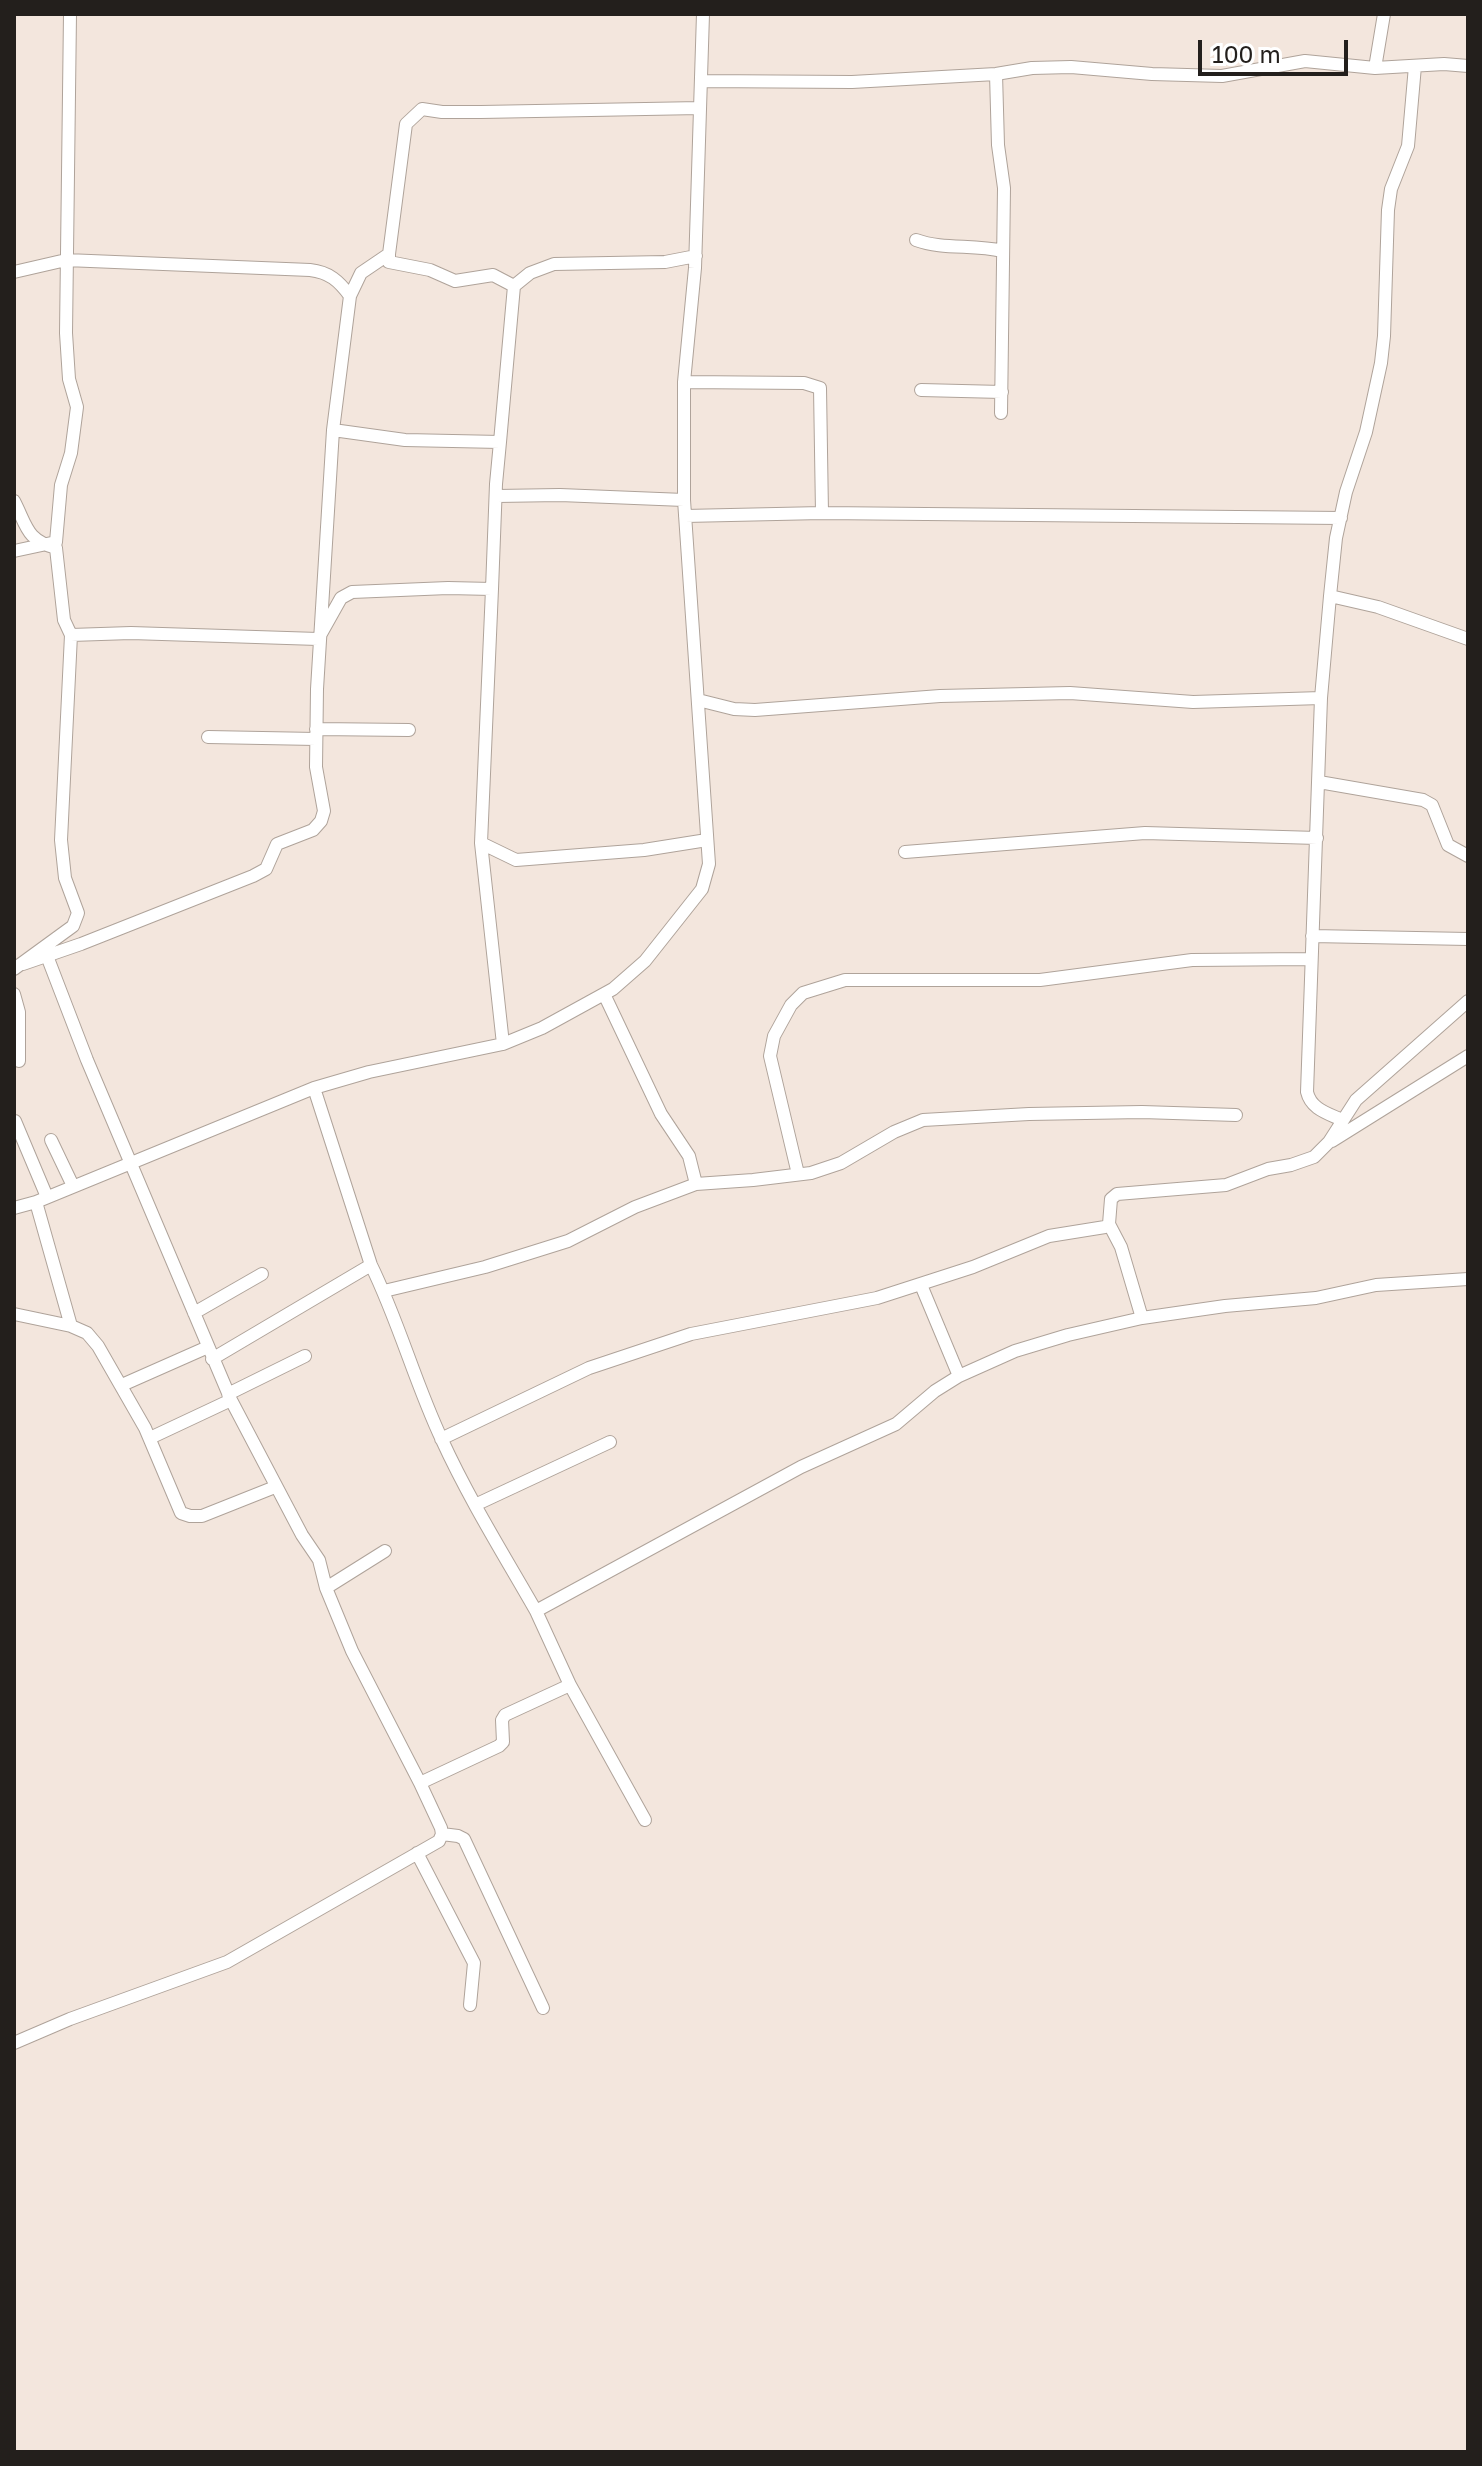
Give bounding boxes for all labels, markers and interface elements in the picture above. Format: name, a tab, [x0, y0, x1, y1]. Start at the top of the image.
scale bar	[1202, 24, 1352, 74]
text: 100 m	[1212, 39, 1281, 68]

